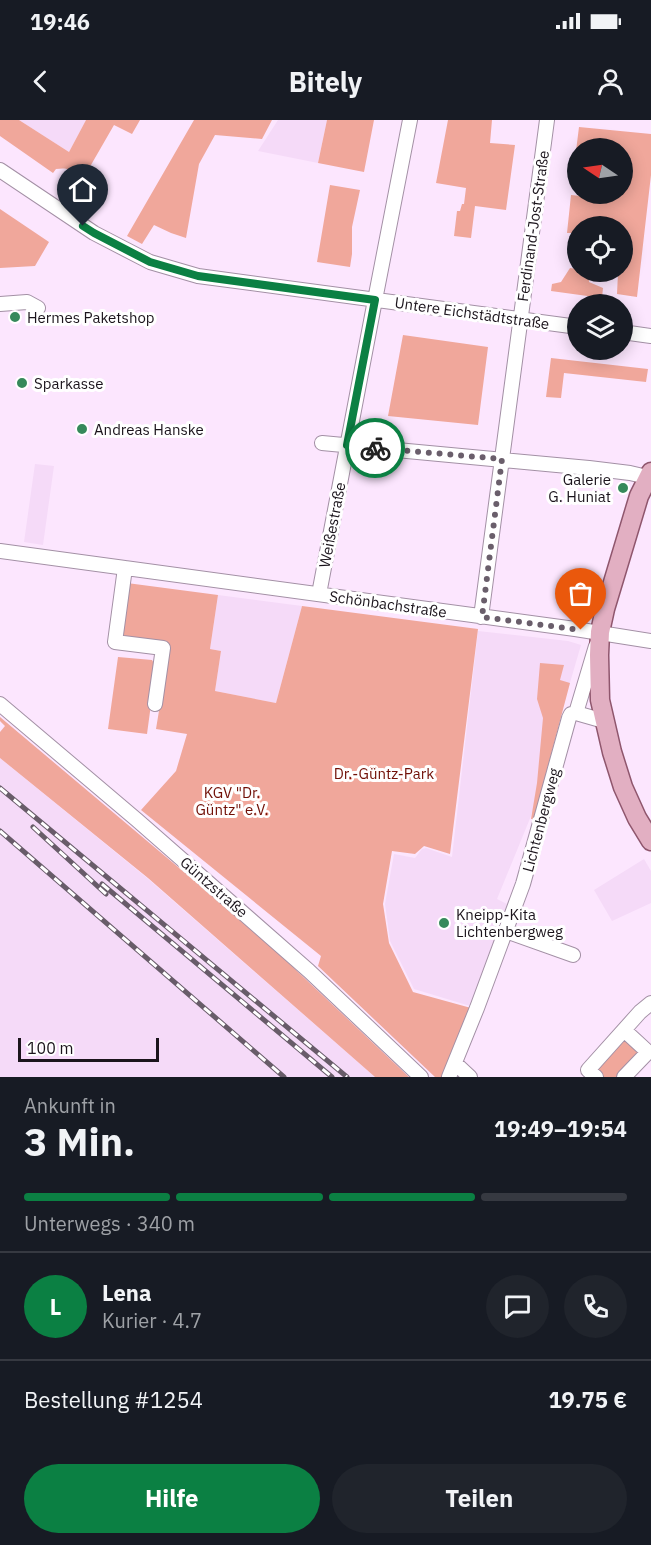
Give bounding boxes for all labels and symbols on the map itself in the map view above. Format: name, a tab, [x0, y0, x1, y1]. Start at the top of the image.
north arrow	[567, 138, 633, 204]
street label: Ferdinand-Jost-Straße	[513, 149, 553, 303]
pin	[57, 164, 108, 226]
street label: Untere Eichstädtstraße	[393, 293, 551, 333]
place label: Hermes Paketshop	[27, 308, 155, 327]
marker: Hermes Paketshop	[8, 310, 22, 324]
place label: Sparkasse	[34, 374, 104, 393]
marker: Sparkasse	[15, 376, 29, 390]
courier	[345, 418, 405, 478]
place label: Andreas Hanske	[94, 420, 204, 439]
marker: Andreas Hanske	[75, 422, 89, 436]
place label: Galerie G. Huniat	[548, 470, 611, 506]
street label: Weißestraße	[314, 481, 350, 569]
marker: Galerie G. Huniat	[616, 481, 630, 495]
pin	[555, 568, 606, 630]
street label: Schönbachstraße	[328, 586, 448, 622]
park label: Dr.-Güntz-Park	[334, 764, 434, 783]
street label: Lichtenbergweg	[518, 766, 564, 874]
park label: KGV "Dr. Güntz" e.V.	[195, 783, 269, 819]
street label: Güntzstraße	[176, 852, 252, 922]
place label: Kneipp-Kita Lichtenbergweg	[456, 905, 563, 941]
marker: Kneipp-Kita Lichtenbergweg	[437, 916, 451, 930]
scale bar	[18, 1035, 159, 1062]

